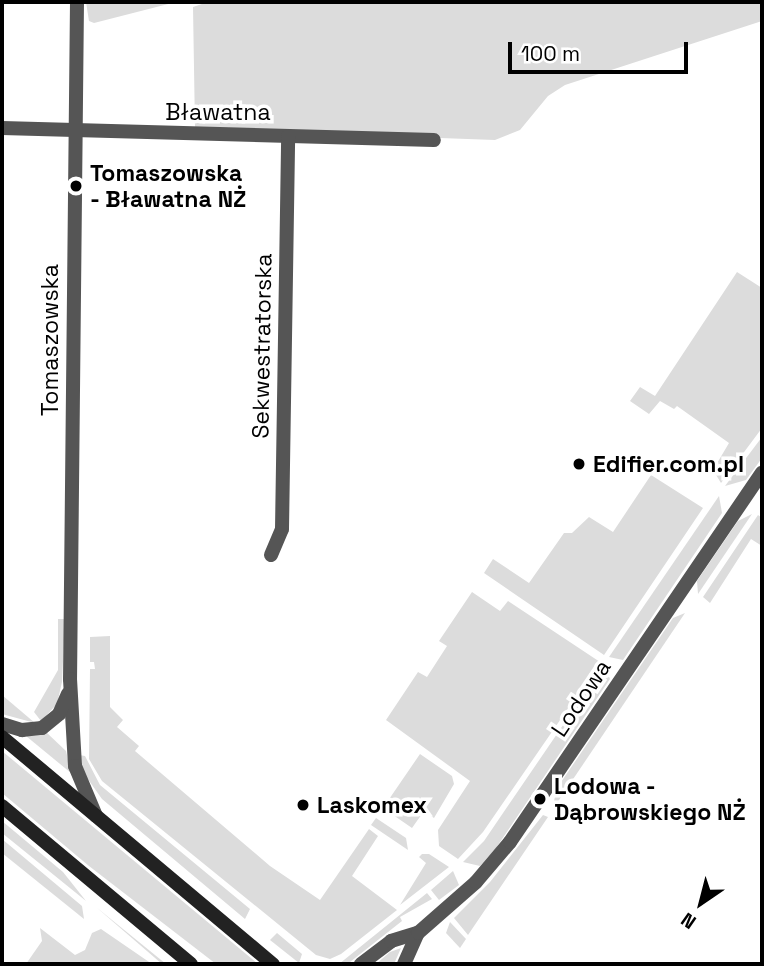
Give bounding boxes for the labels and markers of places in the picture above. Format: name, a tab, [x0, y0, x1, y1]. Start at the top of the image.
place label: Tomaszowska - Bławatna NŻ	[90, 159, 247, 213]
marker: Tomaszowska - Bławatna NŻ	[68, 178, 84, 194]
place label: Edifier.com.pl	[593, 450, 744, 478]
marker: Edifier.com.pl	[571, 456, 587, 472]
place label: Lodowa - Dąbrowskiego NŻ	[554, 772, 746, 826]
place label: Laskomex	[317, 791, 427, 819]
marker: Lodowa - Dąbrowskiego NŻ	[532, 791, 548, 807]
marker: Laskomex	[295, 797, 311, 813]

